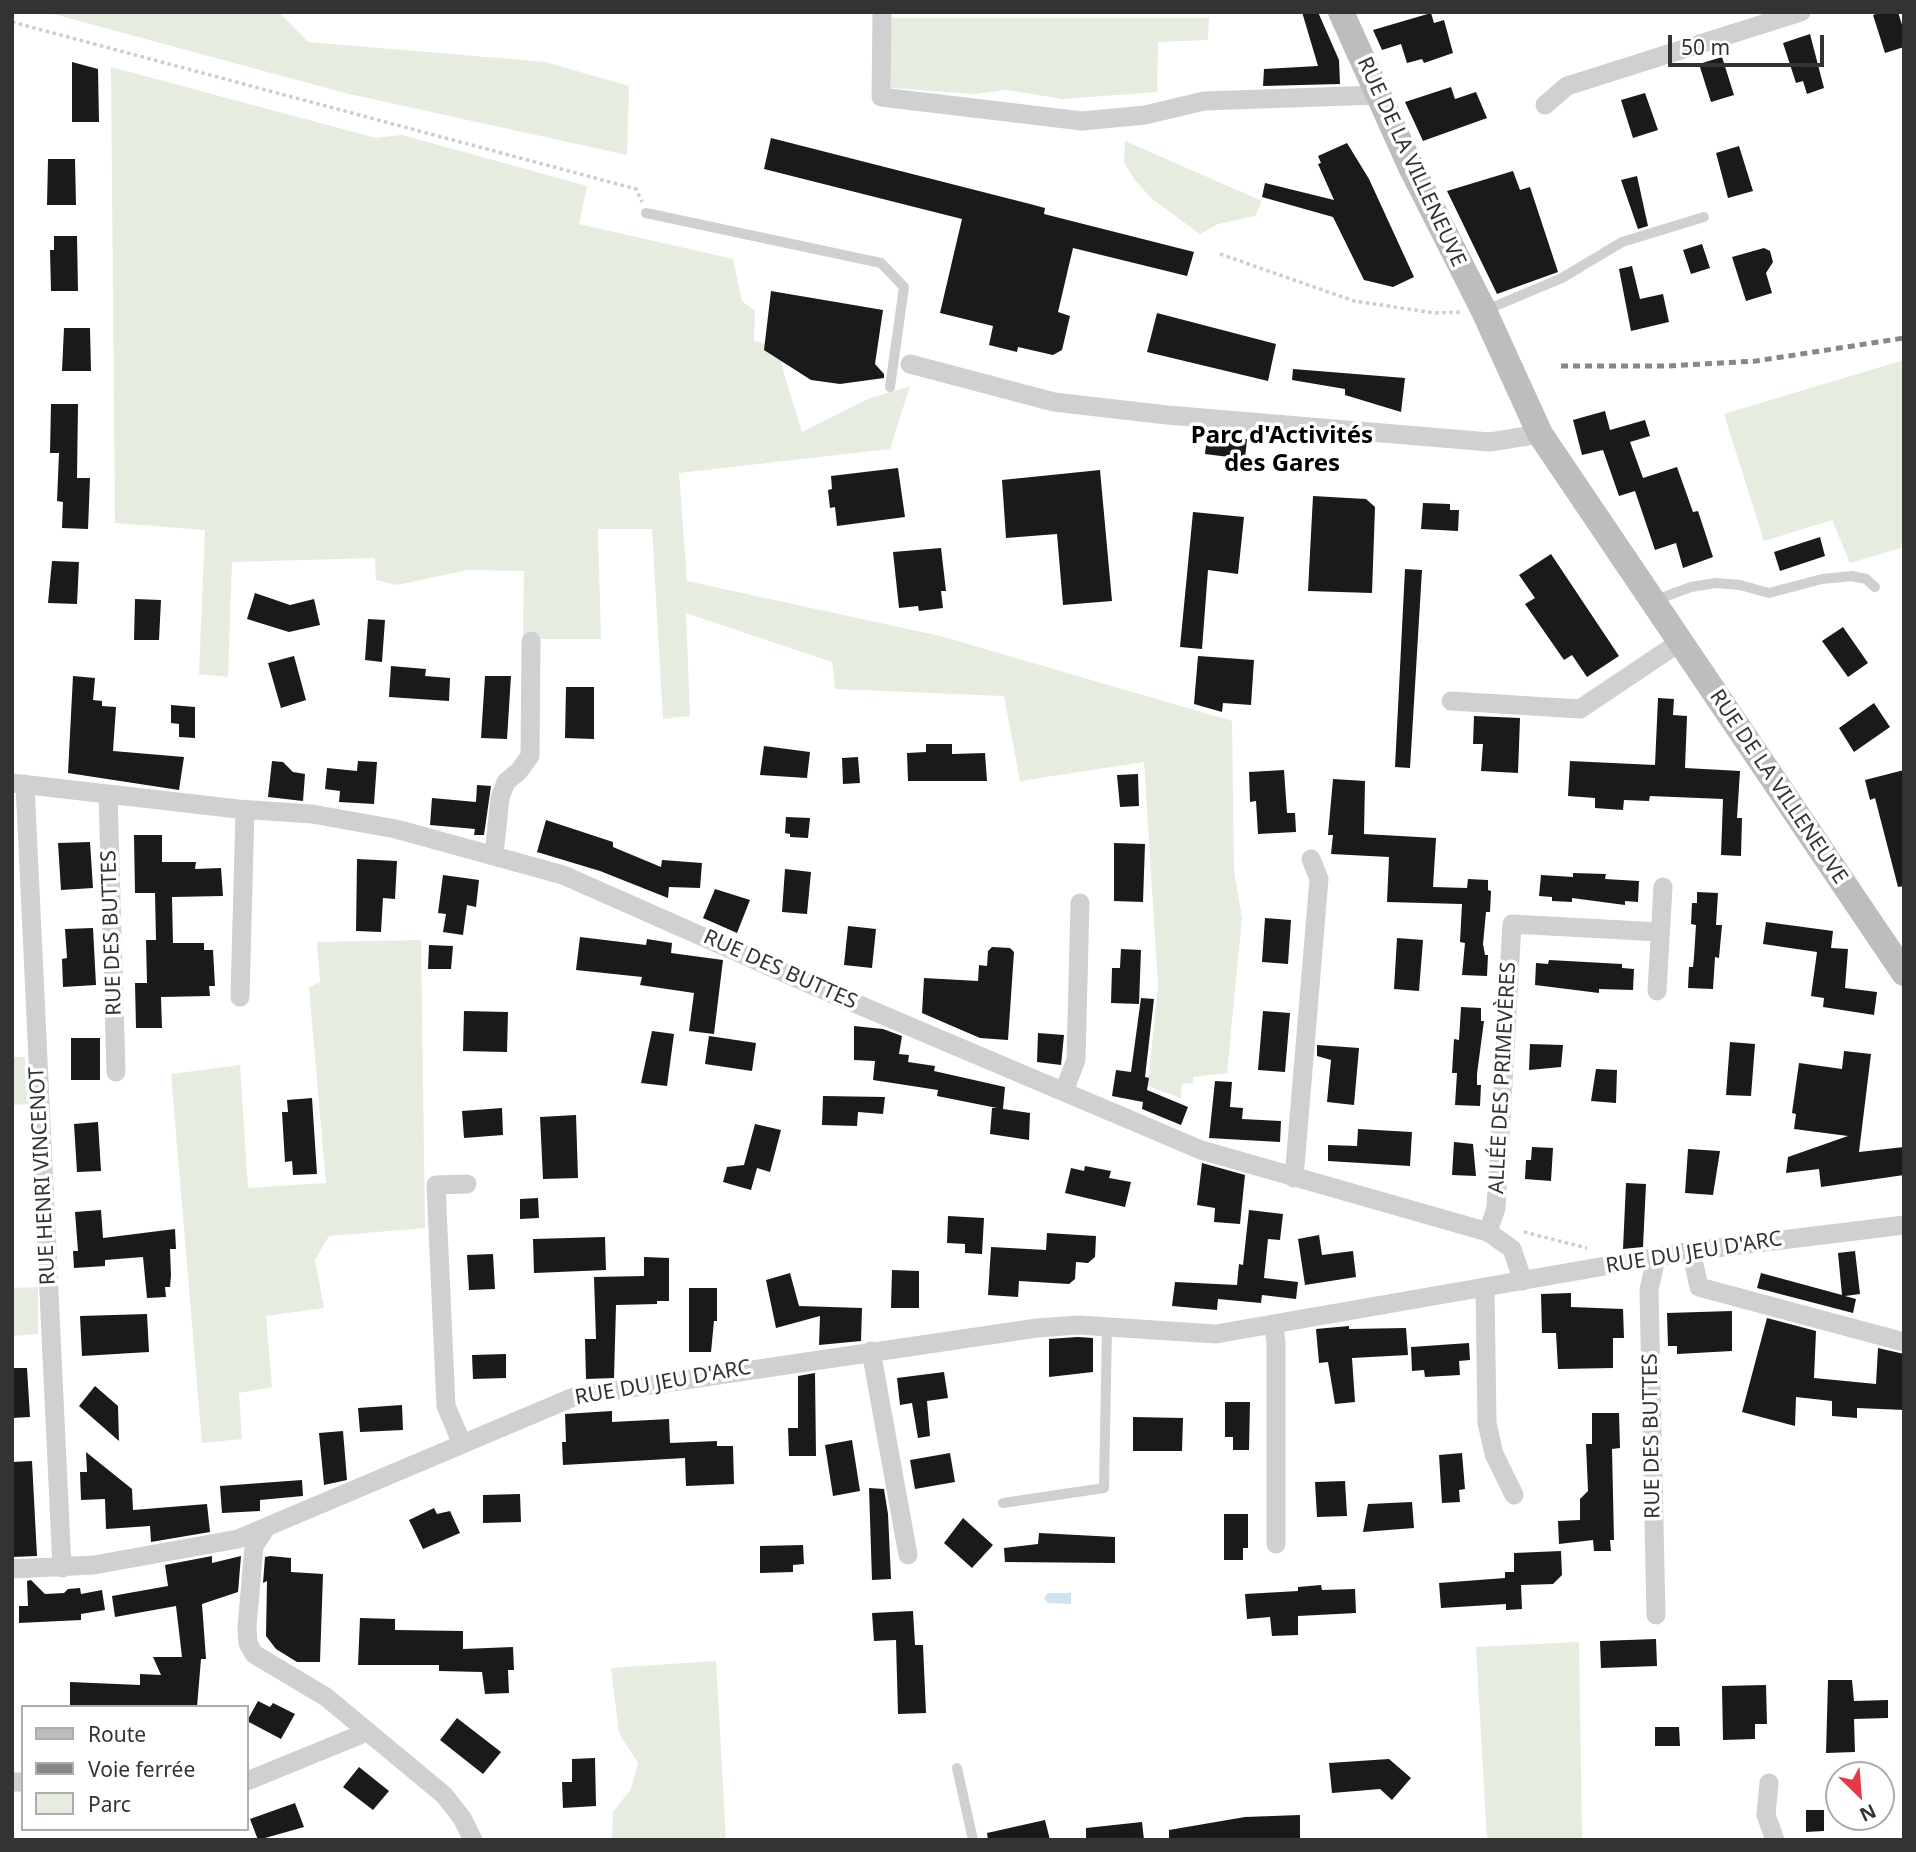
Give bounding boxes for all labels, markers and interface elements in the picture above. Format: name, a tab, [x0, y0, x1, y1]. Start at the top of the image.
scale bar	[1671, 21, 1827, 65]
text: 50 m	[1681, 33, 1730, 61]
street label: RUE DE LA VILLENEUVE	[1351, 53, 1471, 271]
district label: Parc d'Activités des Gares	[1191, 422, 1373, 478]
street label: RUE DE LA VILLENEUVE	[1704, 685, 1852, 889]
street label: RUE DES BUTTES	[97, 850, 127, 1016]
street label: RUE DES BUTTES	[699, 925, 861, 1015]
street label: ALLÉE DES PRIMEVÈRES	[1484, 961, 1522, 1195]
street label: RUE HENRI VINCENOT	[25, 1066, 61, 1286]
street label: RUE DU JEU D'ARC	[1604, 1227, 1784, 1279]
street label: RUE DES BUTTES	[1638, 1353, 1666, 1519]
street label: RUE DU JEU D'ARC	[573, 1355, 753, 1411]
legend	[21, 1705, 248, 1831]
text: Route	[88, 1720, 146, 1748]
text: Voie ferrée	[88, 1755, 195, 1783]
north arrow	[1825, 1761, 1895, 1831]
text: Parc	[88, 1790, 131, 1818]
text: N	[1856, 1798, 1881, 1828]

